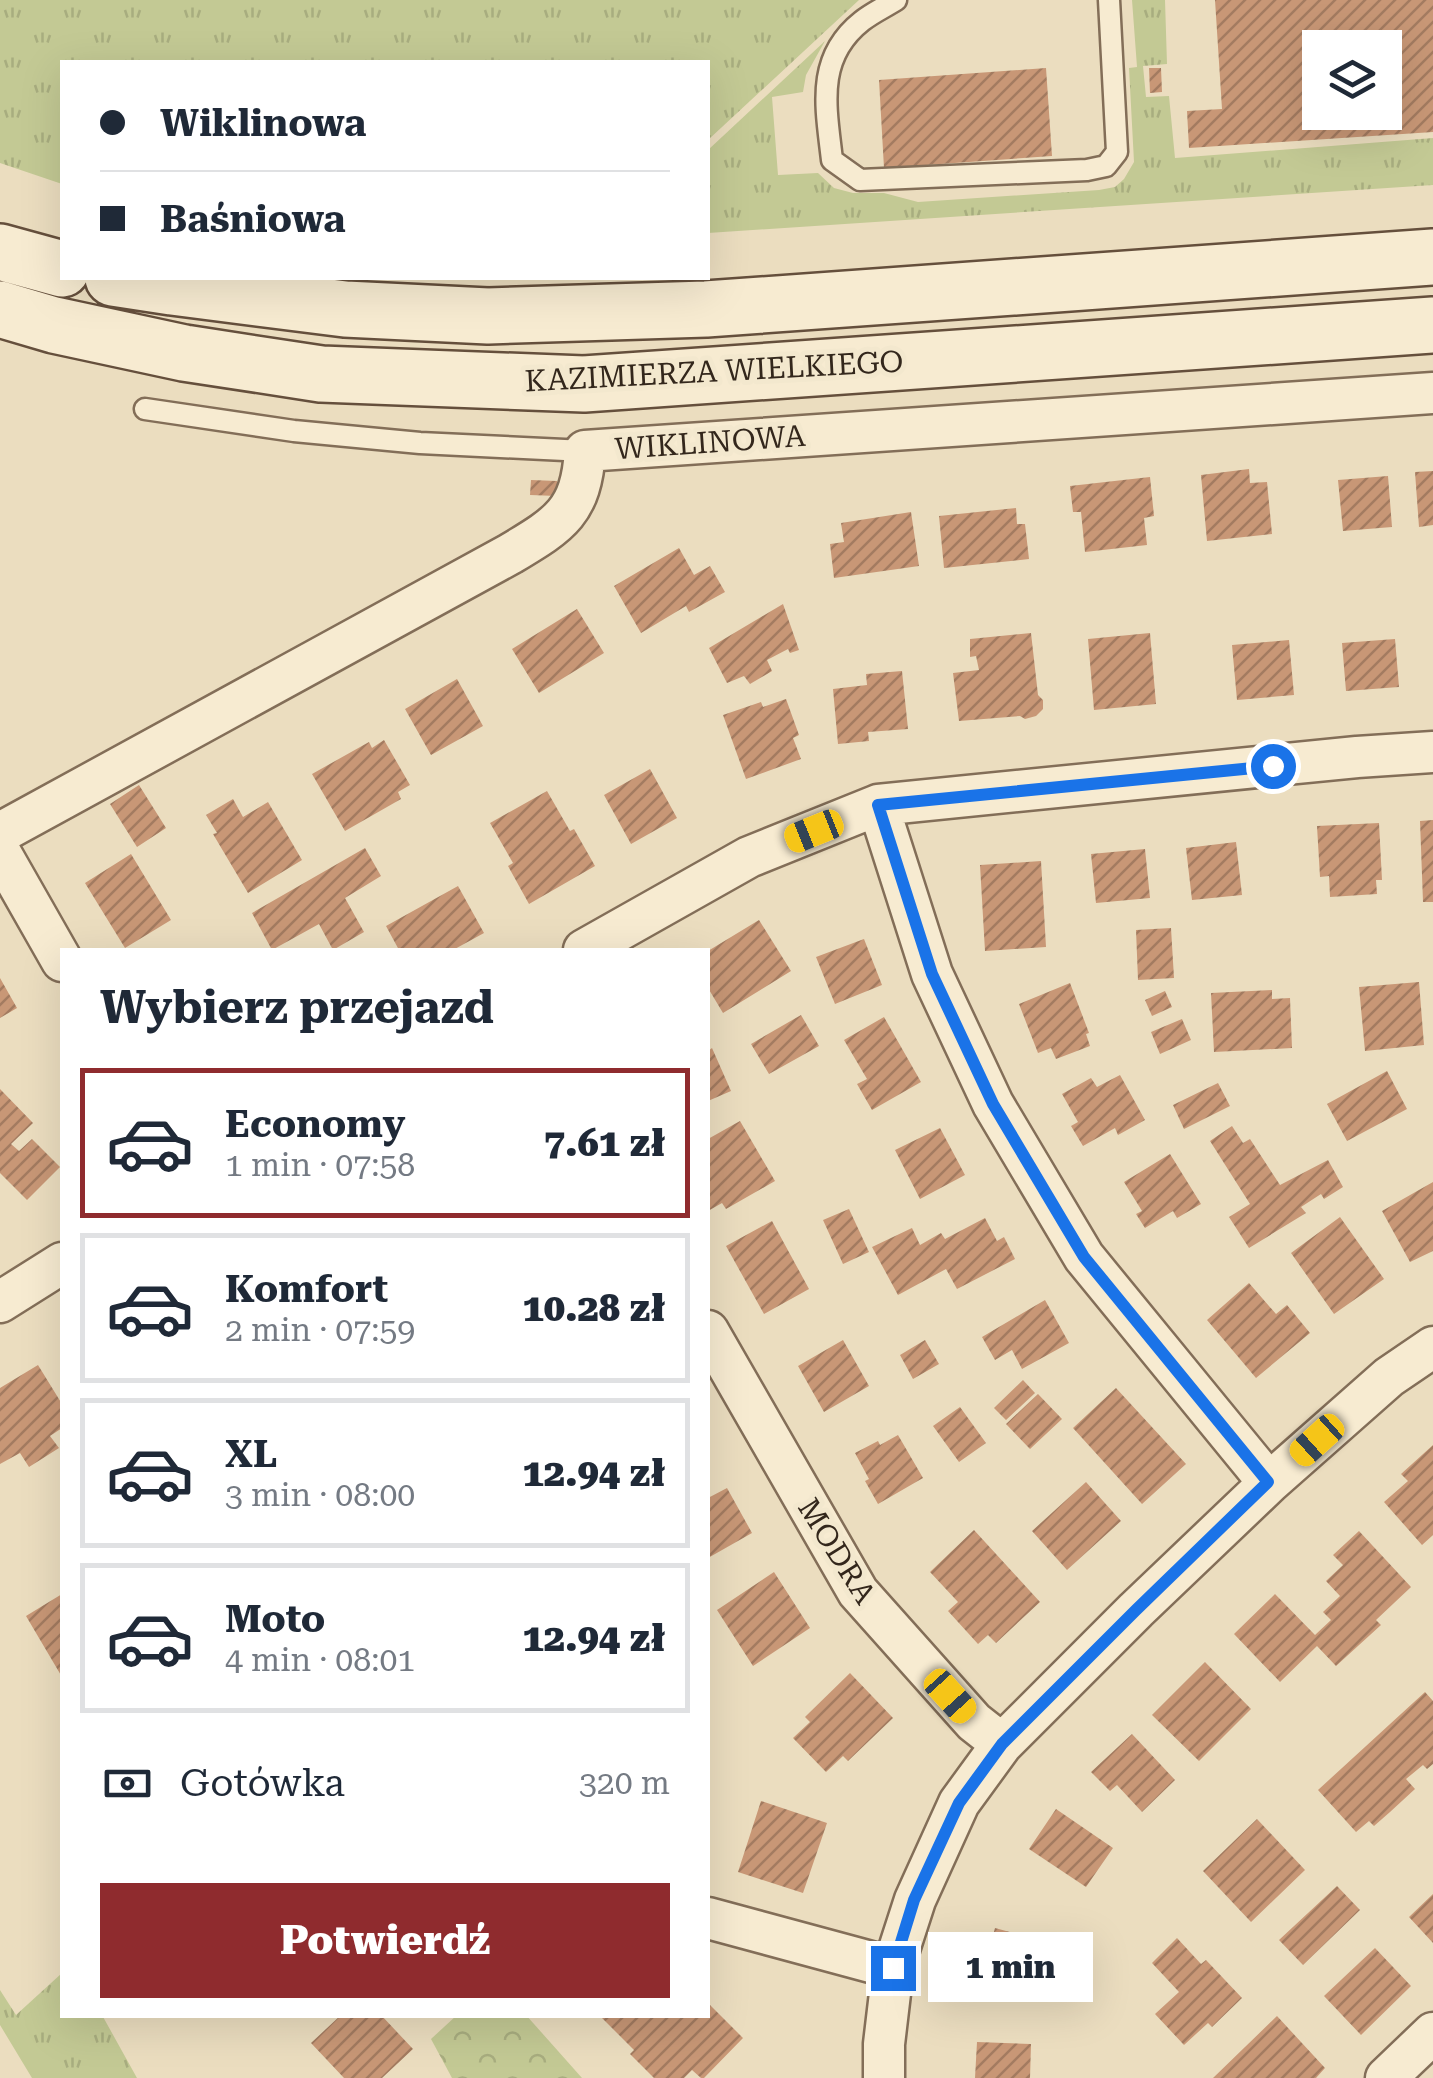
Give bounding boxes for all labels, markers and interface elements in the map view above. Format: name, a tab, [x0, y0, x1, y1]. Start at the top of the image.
map controls	[1302, 30, 1402, 130]
button: layers	[1302, 30, 1402, 130]
text: Wiklinowa	[160, 101, 366, 145]
text: Baśniowa	[160, 197, 346, 241]
street label: KAZIMIERZA WIELKIEGO	[524, 344, 904, 398]
street label: WIKLINOWA	[613, 418, 807, 466]
route start	[1251, 744, 1296, 789]
car	[781, 806, 847, 856]
text: Wybierz przejazd	[100, 981, 494, 1034]
icon: car	[105, 1098, 195, 1188]
text: Economy	[225, 1102, 405, 1146]
text: 7.61 zł	[544, 1121, 665, 1165]
text: 1 min · 07:58	[225, 1146, 415, 1184]
icon: car	[105, 1263, 195, 1353]
text: Komfort	[225, 1267, 388, 1311]
text: 10.28 zł	[522, 1286, 665, 1330]
text: 2 min · 07:59	[225, 1311, 415, 1349]
car	[1285, 1409, 1349, 1471]
icon: car	[105, 1428, 195, 1518]
text: XL	[225, 1432, 277, 1476]
text: 12.94 zł	[522, 1451, 665, 1495]
text: 3 min · 08:00	[225, 1476, 415, 1514]
street label: MODRA	[791, 1492, 883, 1610]
icon: car	[105, 1593, 195, 1683]
text: Moto	[225, 1597, 325, 1641]
text: 12.94 zł	[522, 1616, 665, 1660]
text: 4 min · 08:01	[225, 1641, 415, 1679]
car	[919, 1664, 981, 1728]
icon: cash	[100, 1756, 155, 1811]
text: Gotówka	[180, 1761, 345, 1805]
text: 320 m	[579, 1764, 670, 1802]
button: Potwierdź	[100, 1883, 670, 1998]
callout: 1 min	[928, 1933, 1093, 2003]
route end	[871, 1946, 916, 1991]
text: 1 min	[966, 1948, 1055, 1986]

